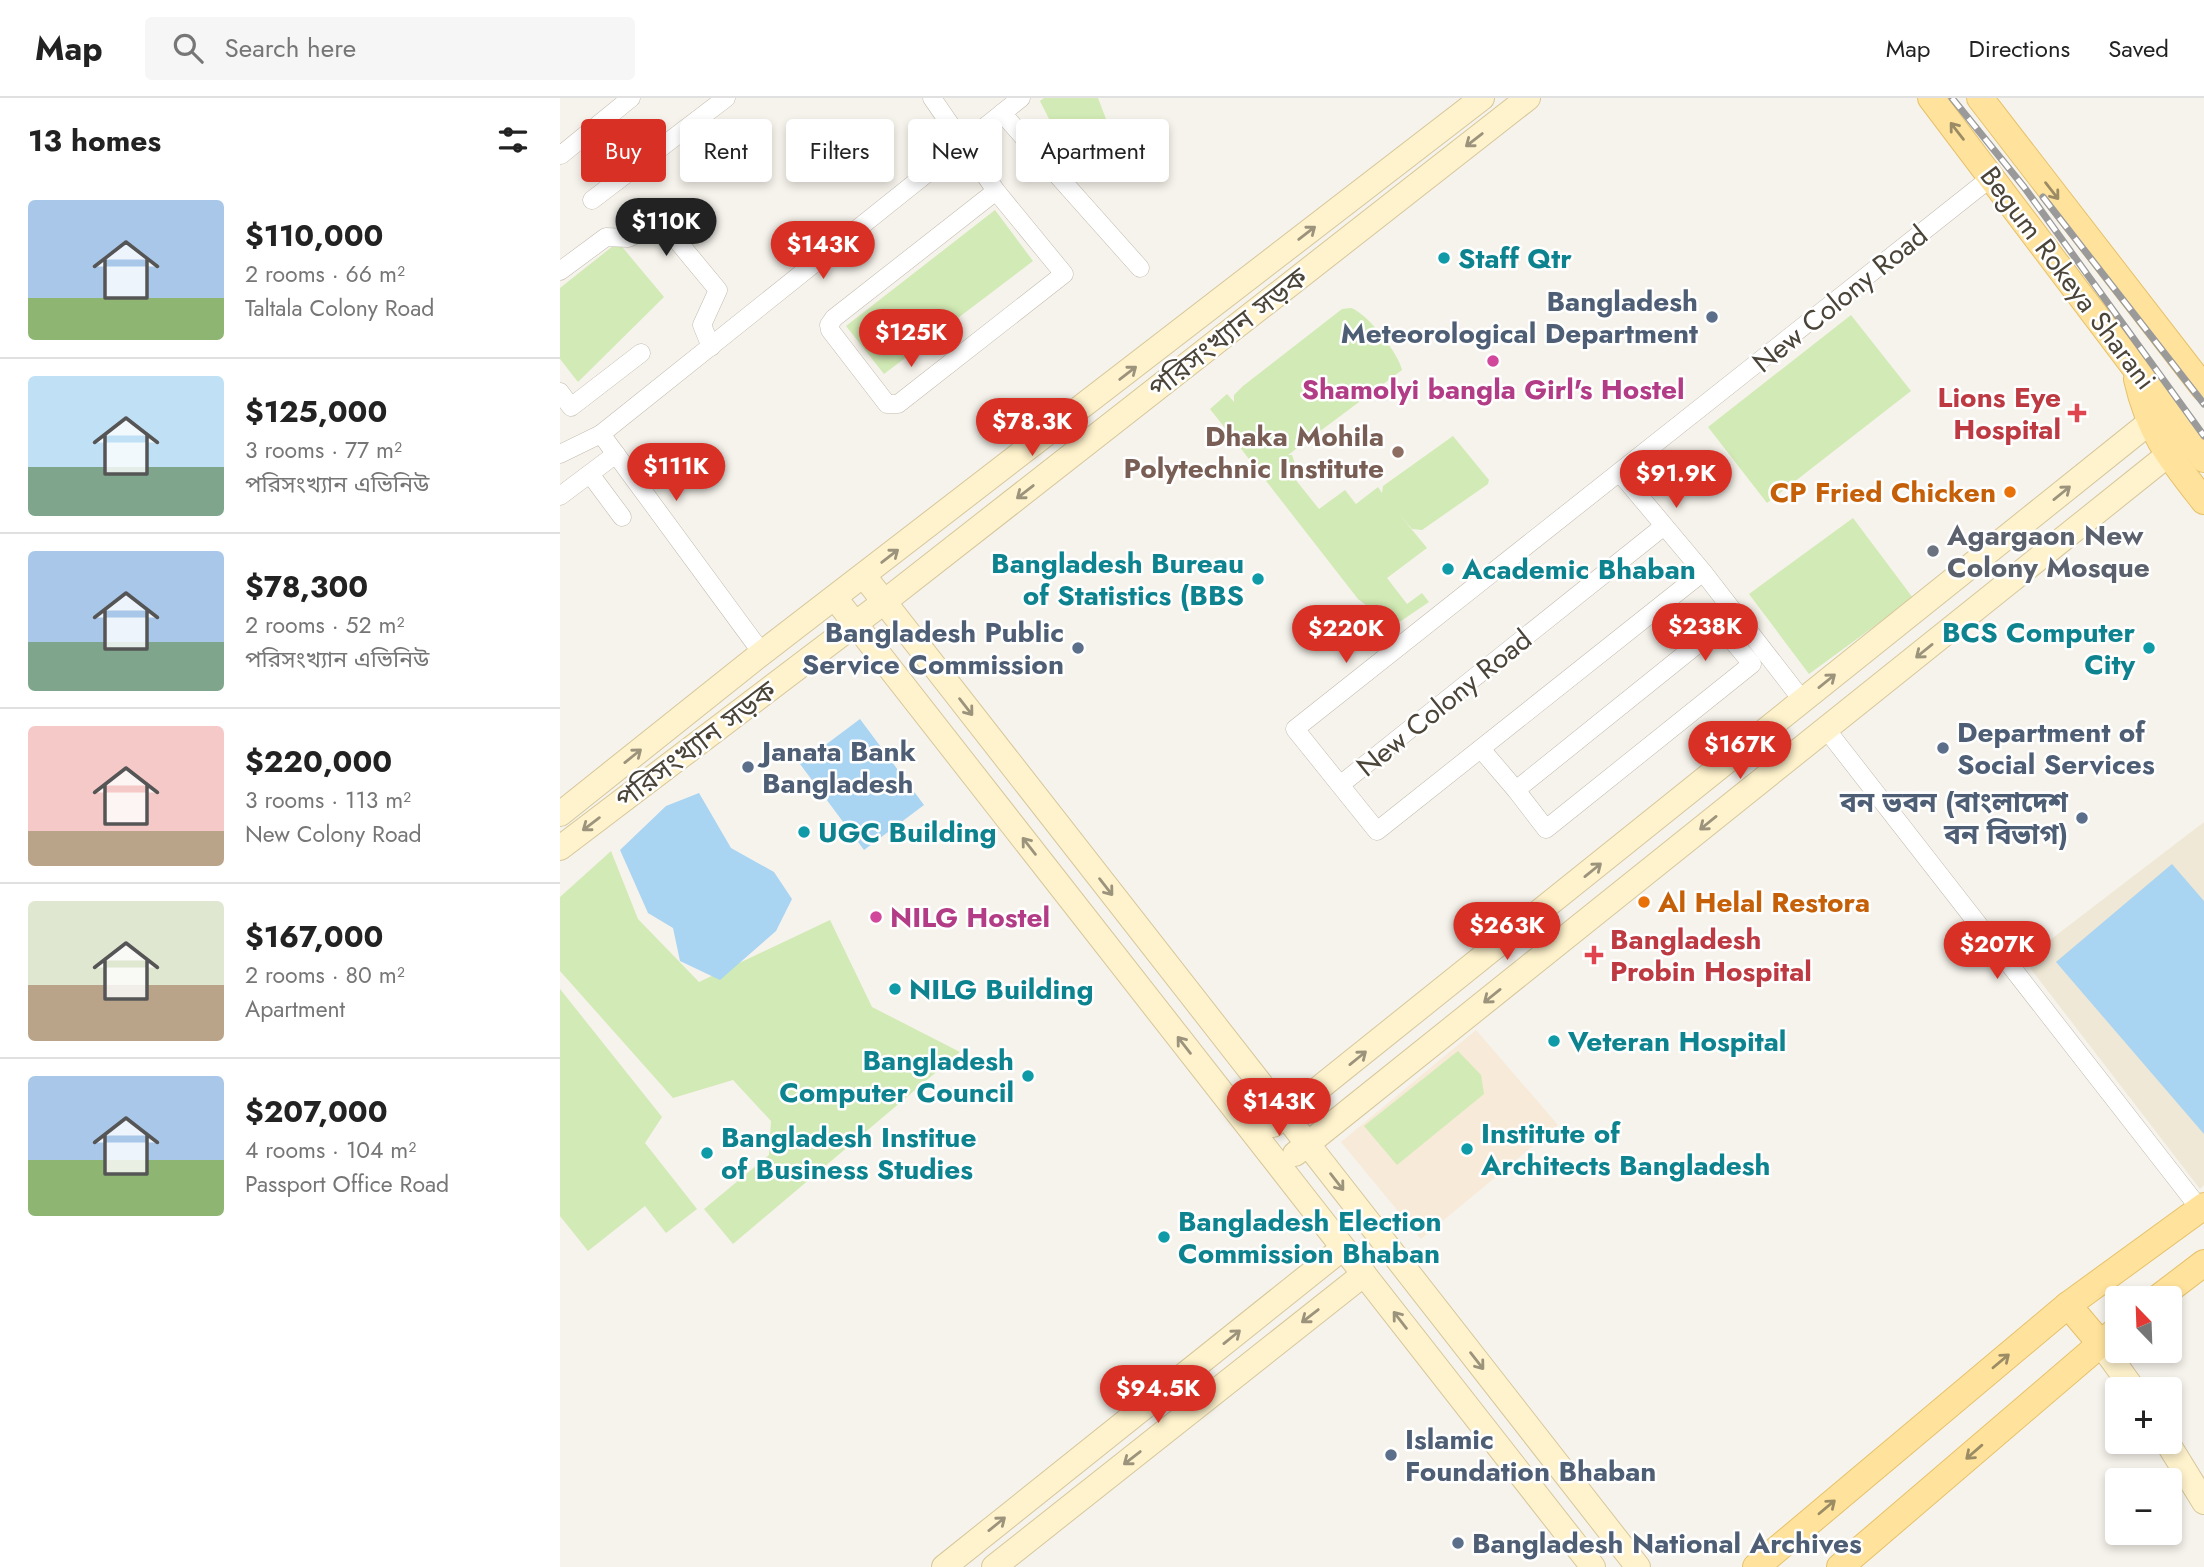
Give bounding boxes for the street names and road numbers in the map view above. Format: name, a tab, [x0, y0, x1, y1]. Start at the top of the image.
street label: Begum Rokeya Sharani	[1970, 158, 2166, 398]
street label: New Colony Road	[1744, 215, 1936, 383]
street label: পরিসংখ্যান সড়ক	[1139, 257, 1317, 408]
street label: New Colony Road	[1348, 619, 1540, 787]
street label: পরিসংখ্যান সড়ক	[607, 670, 786, 819]

